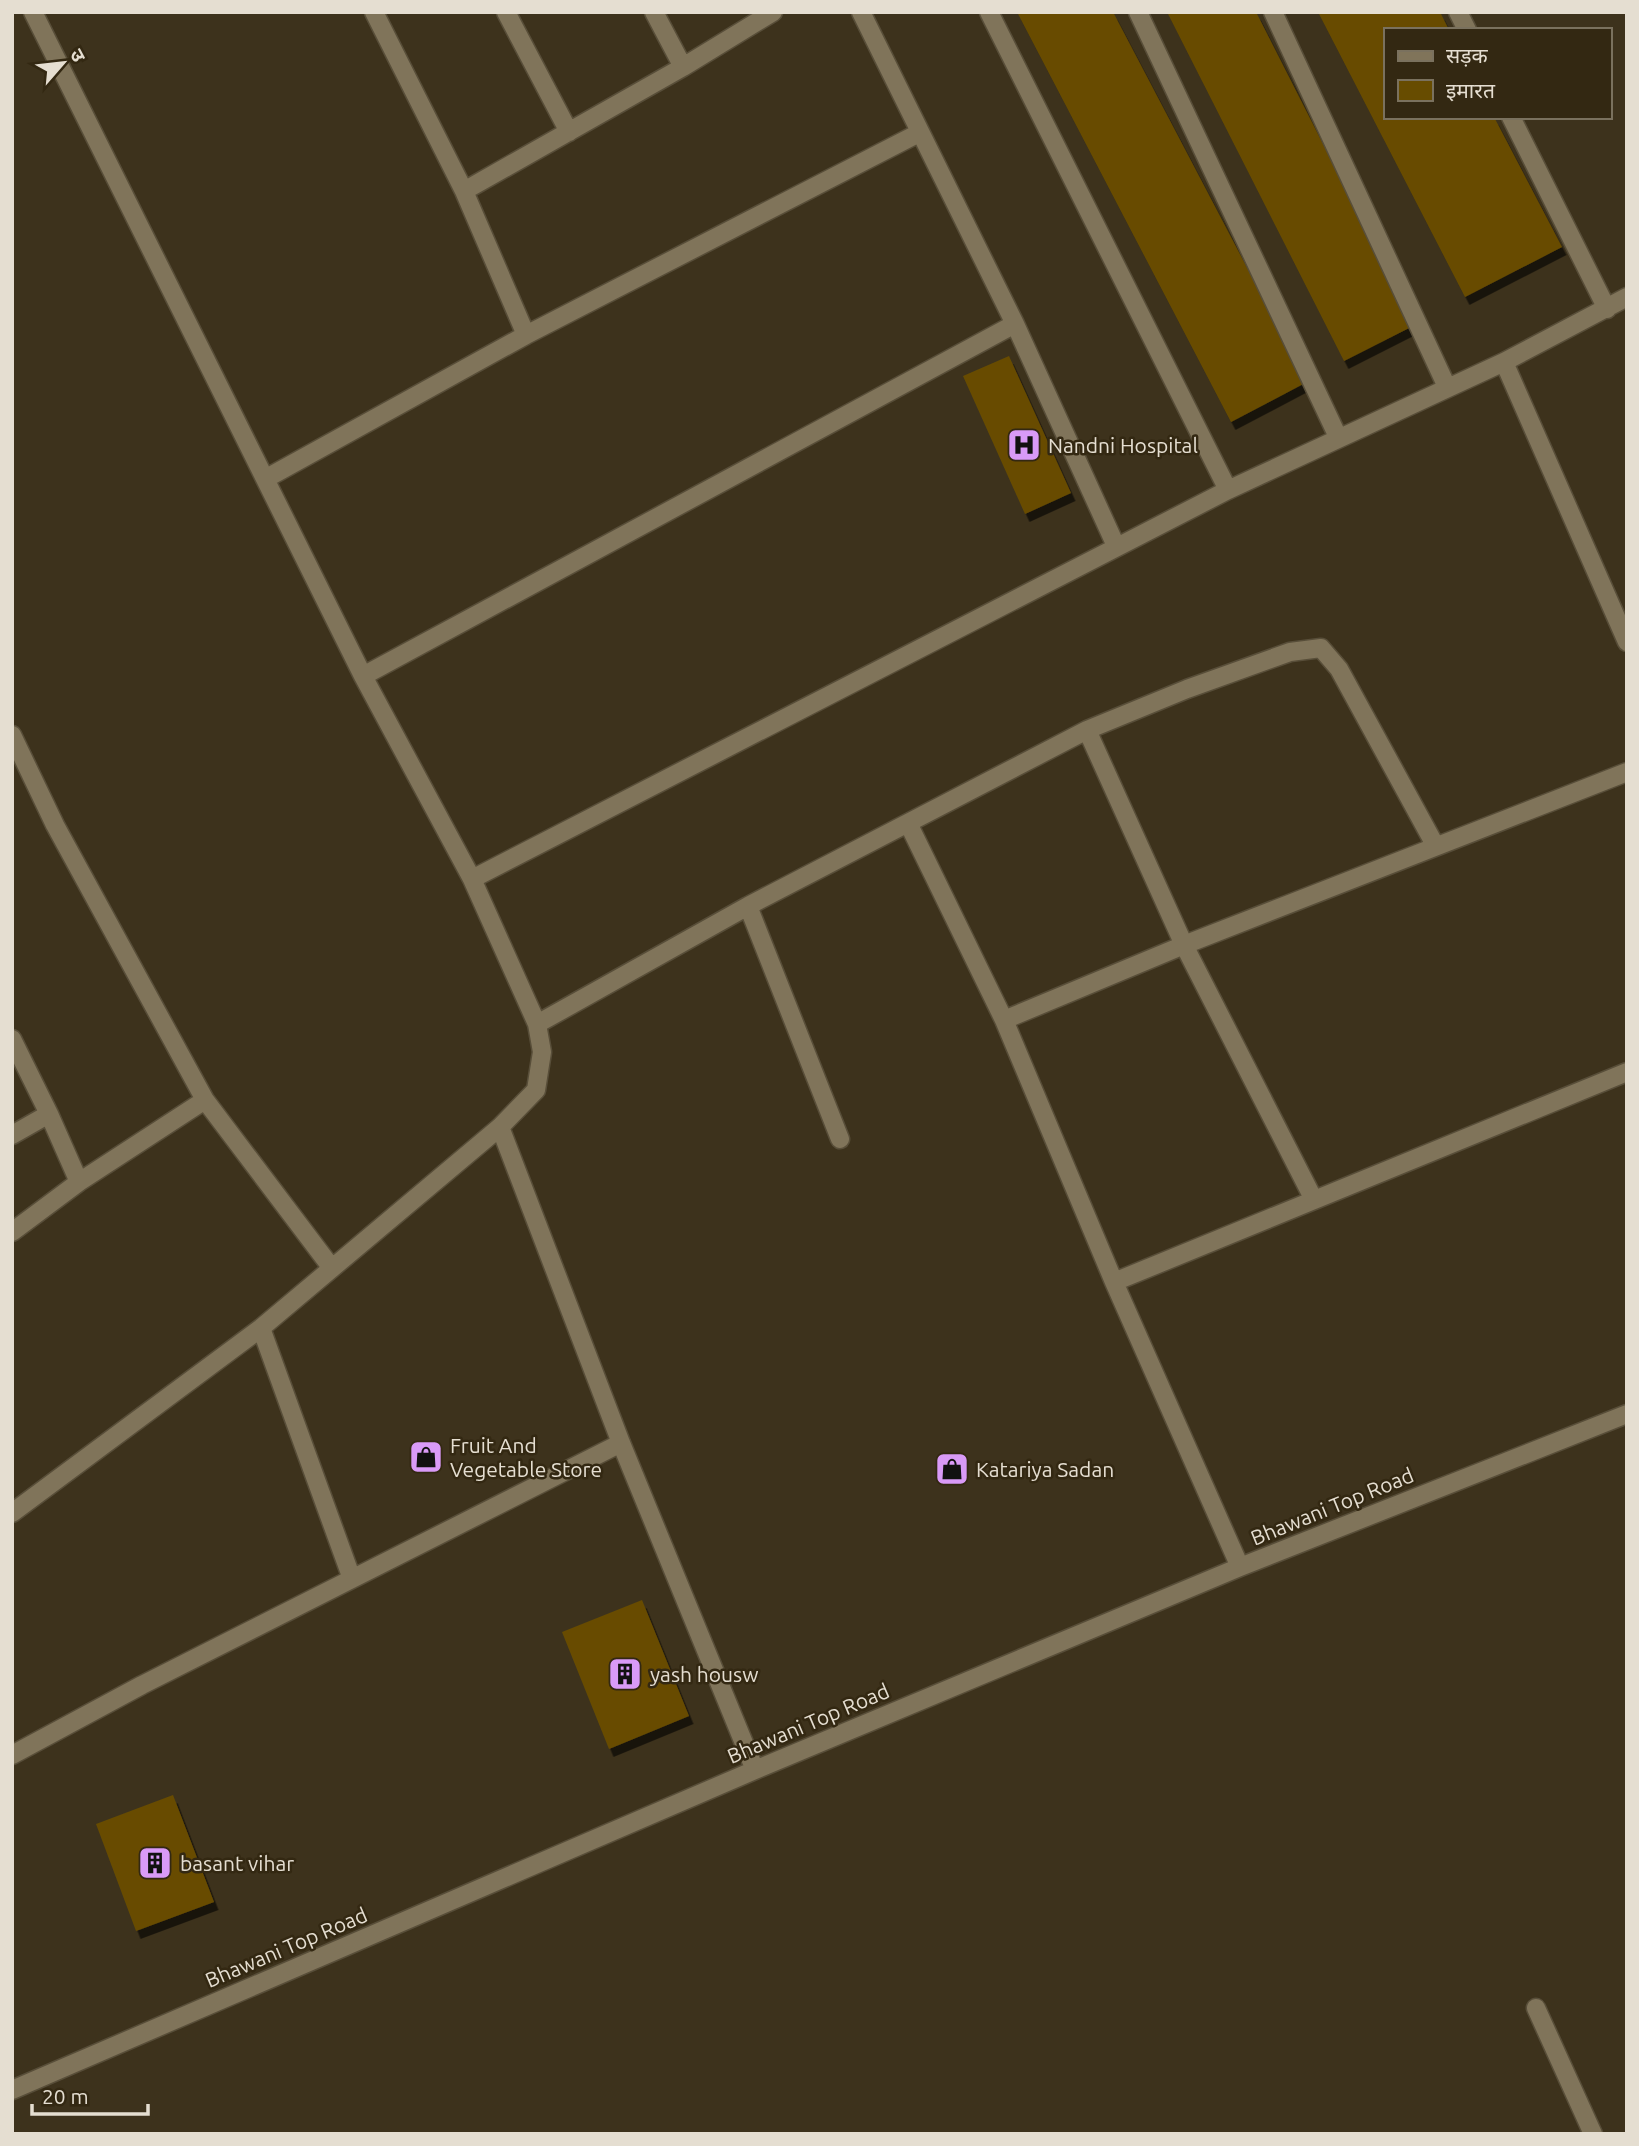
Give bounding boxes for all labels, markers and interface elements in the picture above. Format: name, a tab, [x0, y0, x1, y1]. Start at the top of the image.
north arrow	[28, 28, 98, 98]
legend	[1384, 28, 1611, 119]
text: सड़क	[1446, 43, 1488, 67]
text: उ	[66, 45, 91, 66]
text: इमारत	[1446, 78, 1496, 102]
hospital icon: Nandni Hospital	[1005, 426, 1043, 464]
place label: Nandni Hospital	[1048, 433, 1198, 457]
place label: Fruit And Vegetable Store	[450, 1433, 602, 1481]
shop icon: Fruit And Vegetable Store	[407, 1438, 445, 1476]
shop icon: Katariya Sadan	[933, 1450, 971, 1488]
place label: Katariya Sadan	[976, 1457, 1114, 1481]
street label: Bhawani Top Road	[1247, 1462, 1417, 1550]
building icon: yash housw	[606, 1655, 644, 1693]
place label: yash housw	[650, 1662, 759, 1686]
street label: Bhawani Top Road	[723, 1678, 893, 1768]
building icon: basant vihar	[136, 1844, 174, 1882]
place label: basant vihar	[180, 1851, 294, 1875]
street label: Bhawani Top Road	[201, 1902, 371, 1992]
scale bar	[32, 2072, 147, 2116]
text: 20 m	[42, 2084, 89, 2108]

